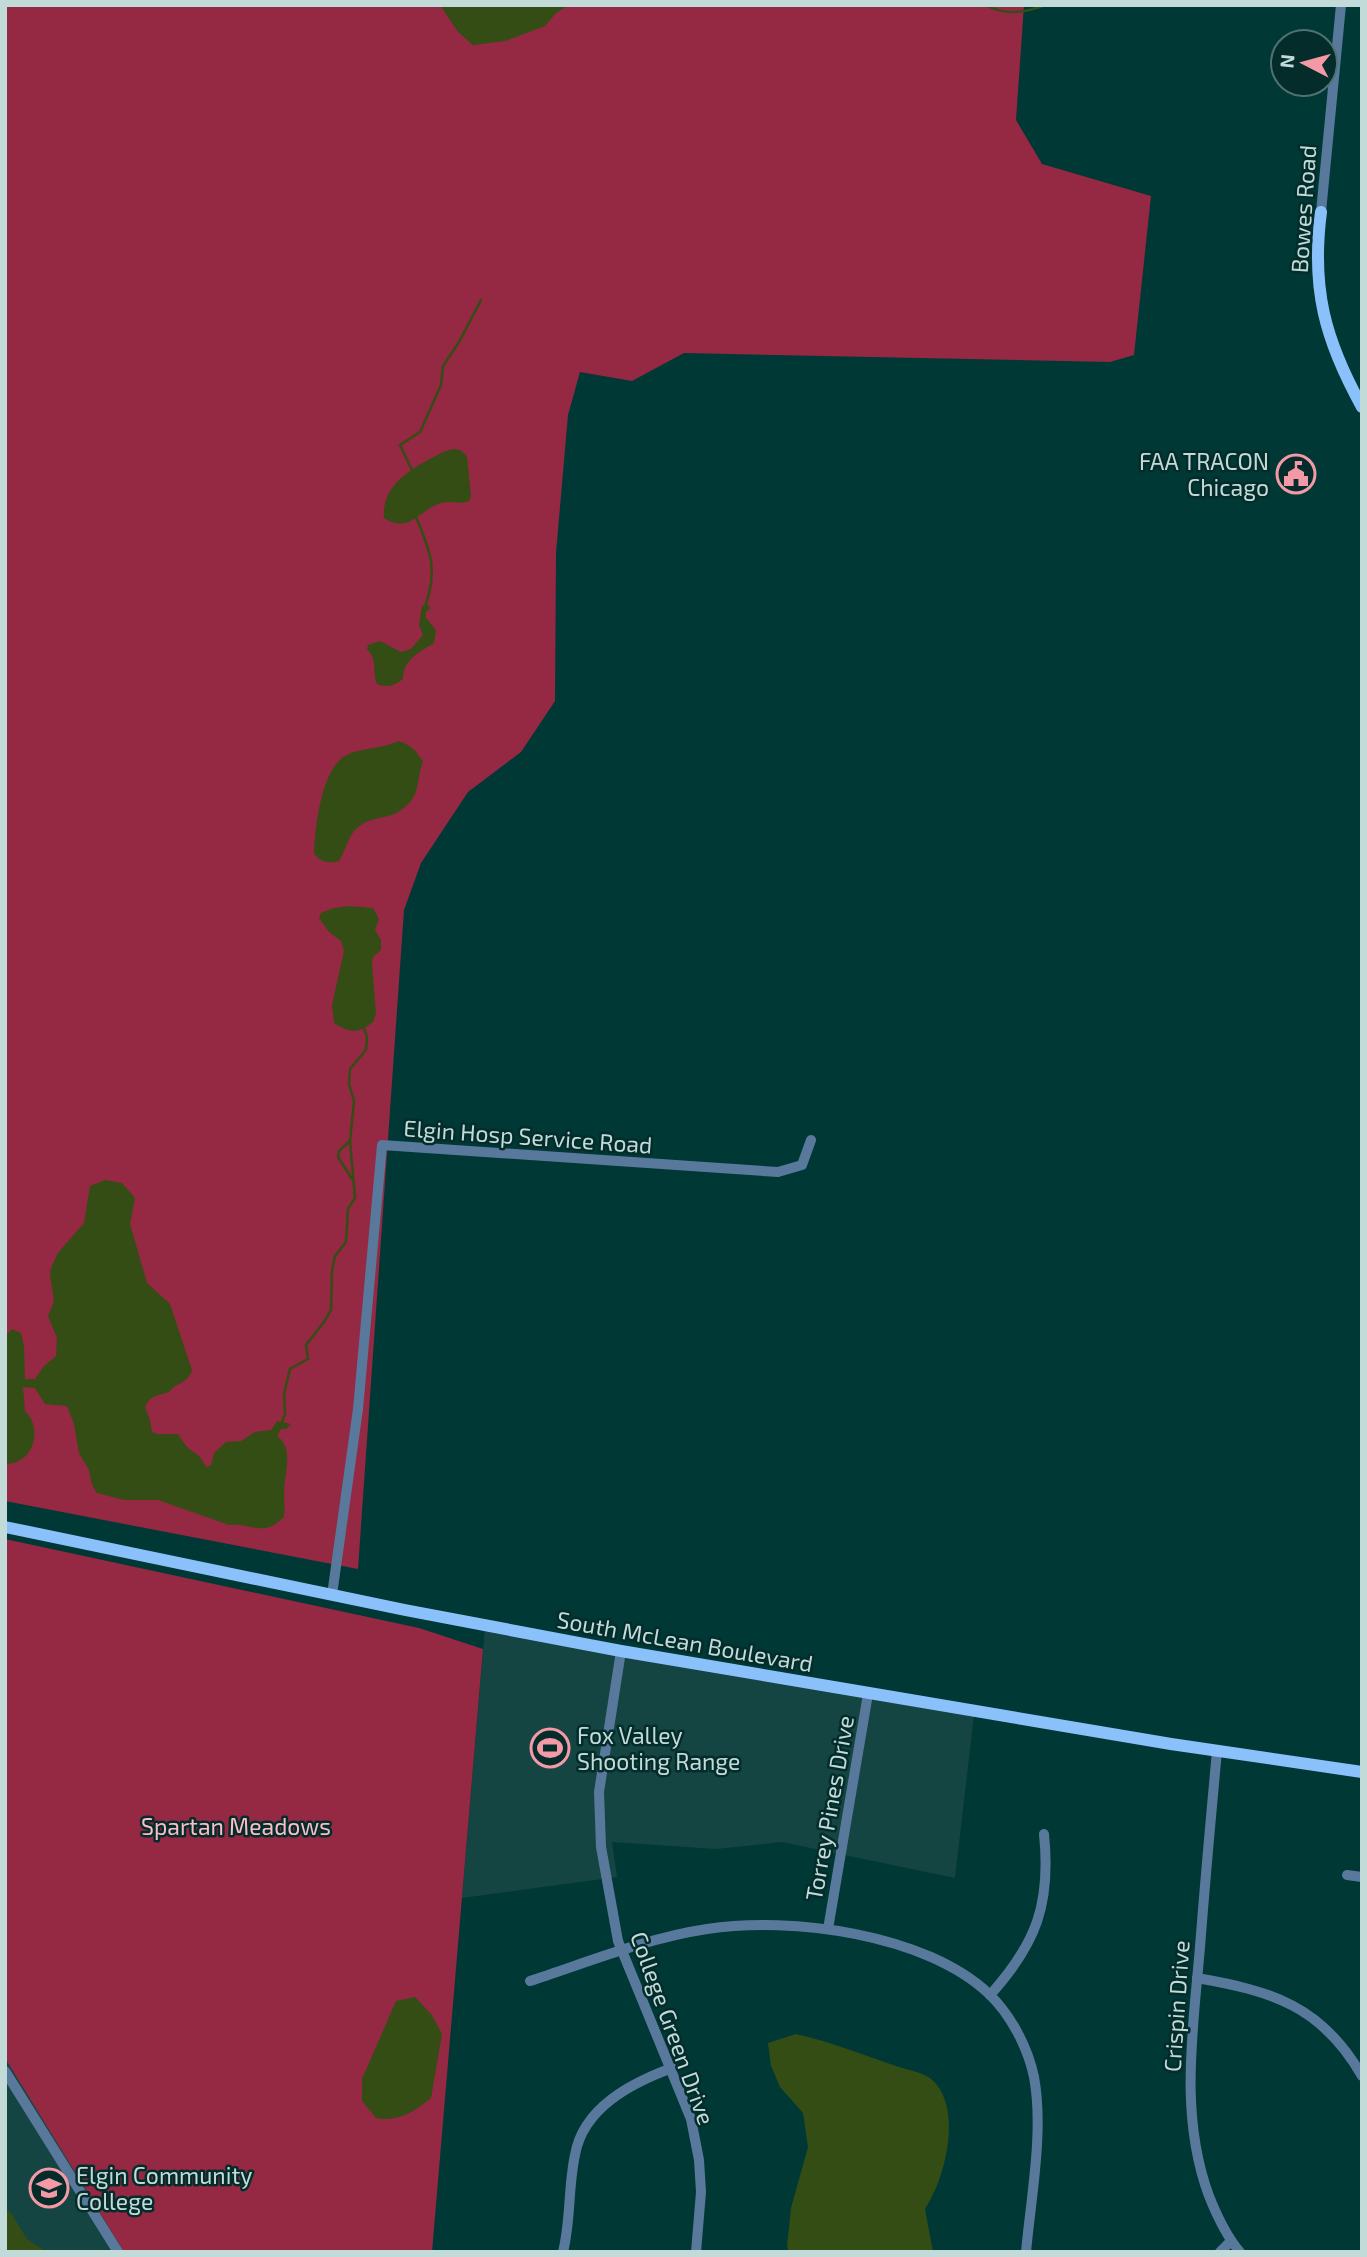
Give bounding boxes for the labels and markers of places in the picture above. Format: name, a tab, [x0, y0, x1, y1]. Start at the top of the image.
place label: FAA TRACON Chicago	[1139, 447, 1269, 501]
public building icon: FAA TRACON Chicago	[1275, 453, 1317, 495]
place label: Fox Valley Shooting Range	[577, 1721, 740, 1775]
sports icon: Fox Valley Shooting Range	[529, 1727, 571, 1769]
place label: Elgin Community College	[76, 2161, 252, 2215]
school or university icon: Elgin Community College	[28, 2167, 70, 2209]

